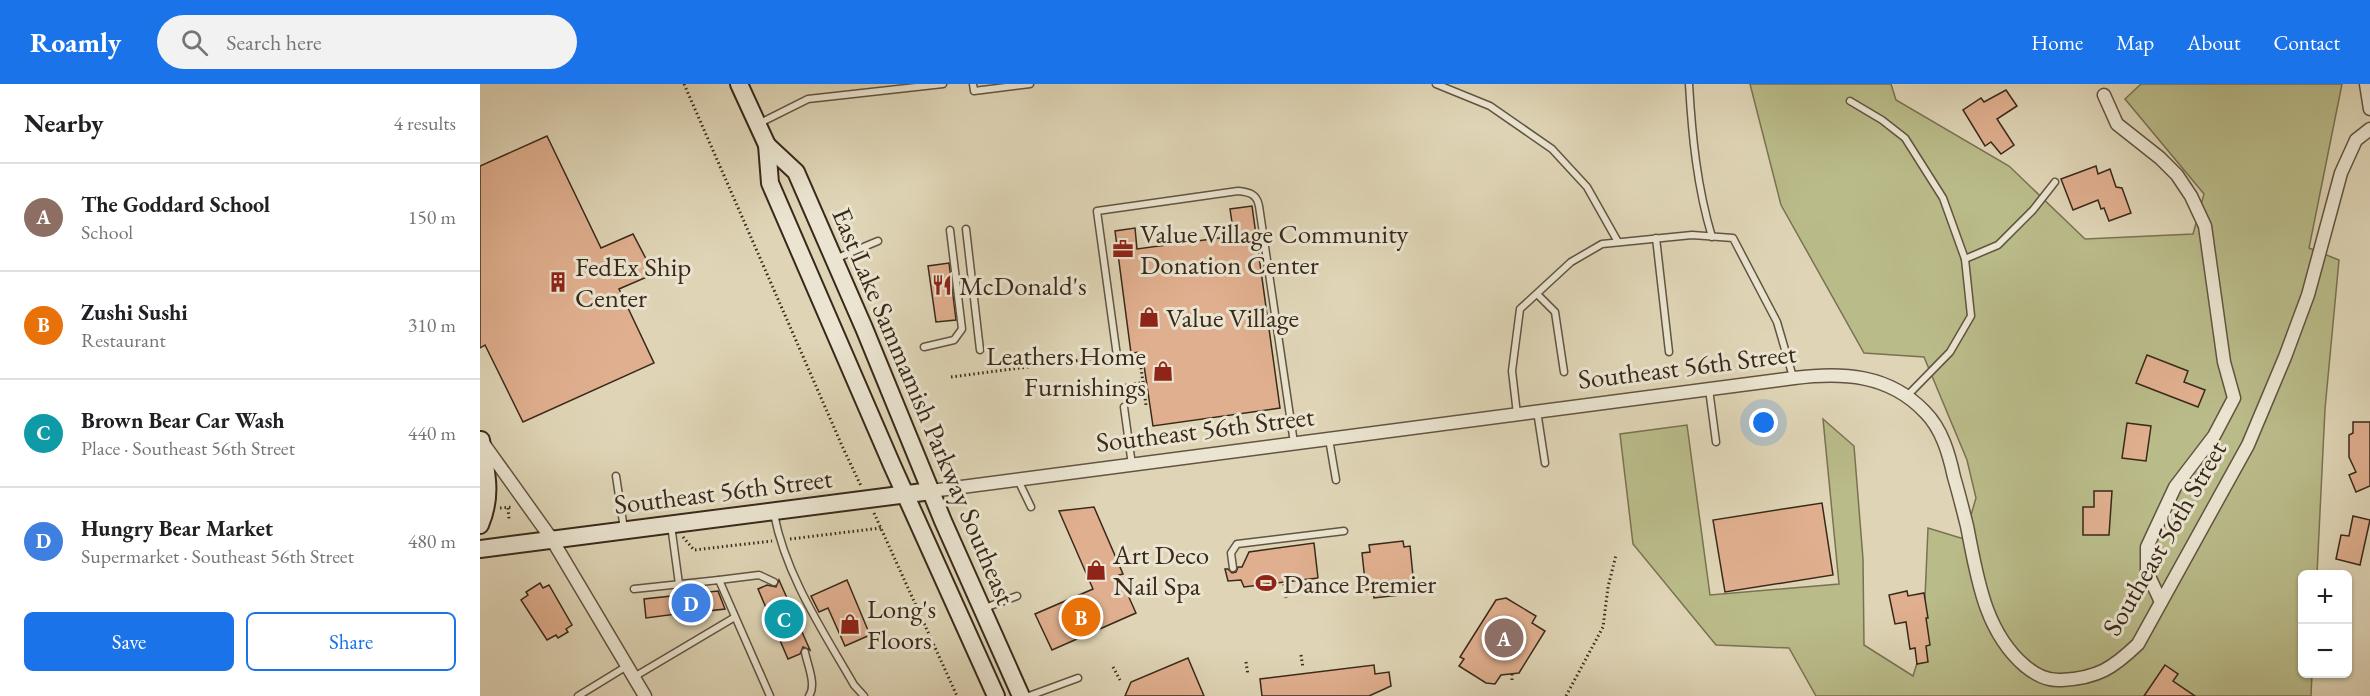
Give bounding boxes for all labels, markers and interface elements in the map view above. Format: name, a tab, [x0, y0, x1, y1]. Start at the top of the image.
search box	[157, 15, 577, 69]
text: Roamly	[30, 24, 121, 60]
icon: search	[178, 26, 211, 59]
text: Search here	[226, 28, 322, 57]
text: Home	[2031, 29, 2083, 56]
text: Map	[2116, 29, 2154, 56]
text: About	[2187, 29, 2240, 56]
text: Contact	[2273, 29, 2340, 56]
text: Nearby	[24, 106, 104, 140]
text: 4 results	[393, 110, 456, 136]
text: The Goddard School	[81, 190, 270, 219]
street label: East Lake Sammamish Parkway Southeast	[824, 202, 1024, 610]
text: A	[36, 204, 51, 230]
text: 150 m	[408, 204, 456, 230]
place label: Value Village Community Donation Center	[1140, 216, 1409, 282]
text: School	[81, 219, 133, 245]
office icon: Value Village Community Donation Center	[1111, 237, 1135, 261]
place label: FedEx Ship Center	[575, 249, 691, 315]
place label: McDonald's	[959, 268, 1087, 303]
building icon: FedEx Ship Center	[546, 270, 570, 294]
restaurant icon: McDonald's	[930, 273, 954, 297]
text: Zushi Sushi	[81, 298, 188, 327]
place label: Value Village	[1166, 300, 1299, 335]
shop icon: Value Village	[1137, 305, 1161, 329]
text: B	[37, 312, 50, 338]
text: 310 m	[408, 312, 456, 338]
text: Restaurant	[81, 327, 166, 353]
street label: Southeast 56th Street	[1576, 335, 1799, 397]
place label: Leathers Home Furnishings	[986, 338, 1146, 404]
shop icon: Leathers Home Furnishings	[1151, 359, 1175, 383]
street label: Southeast 56th Street	[1094, 398, 1317, 460]
text: Brown Bear Car Wash	[81, 406, 285, 435]
your location	[1749, 408, 1778, 437]
text: C	[36, 420, 51, 446]
text: 440 m	[408, 420, 456, 446]
street label: Southeast 56th Street	[2094, 434, 2234, 642]
text: Place · Southeast 56th Street	[81, 435, 295, 461]
street label: Southeast 56th Street	[612, 460, 835, 522]
text: Hungry Bear Market	[81, 514, 273, 543]
text: D	[36, 528, 51, 554]
text: 480 m	[408, 528, 456, 554]
place label: Art Deco Nail Spa	[1112, 537, 1209, 603]
text: Supermarket · Southeast 56th Street	[81, 543, 354, 569]
shop icon: Art Deco Nail Spa	[1084, 558, 1108, 582]
place label: Dance Premier	[1283, 566, 1436, 601]
map controls	[2298, 570, 2352, 678]
button: +	[2298, 570, 2352, 624]
sports icon: Dance Premier	[1254, 571, 1278, 595]
pin: D	[672, 580, 710, 626]
place label: Long's Floors	[867, 591, 936, 657]
pin: B	[1062, 594, 1100, 640]
pin: C	[764, 596, 804, 642]
button: Save	[24, 612, 234, 671]
button: Share	[246, 612, 456, 671]
shop icon: Long's Floors	[838, 612, 862, 636]
pin: A	[1484, 616, 1524, 660]
button: −	[2298, 624, 2352, 678]

